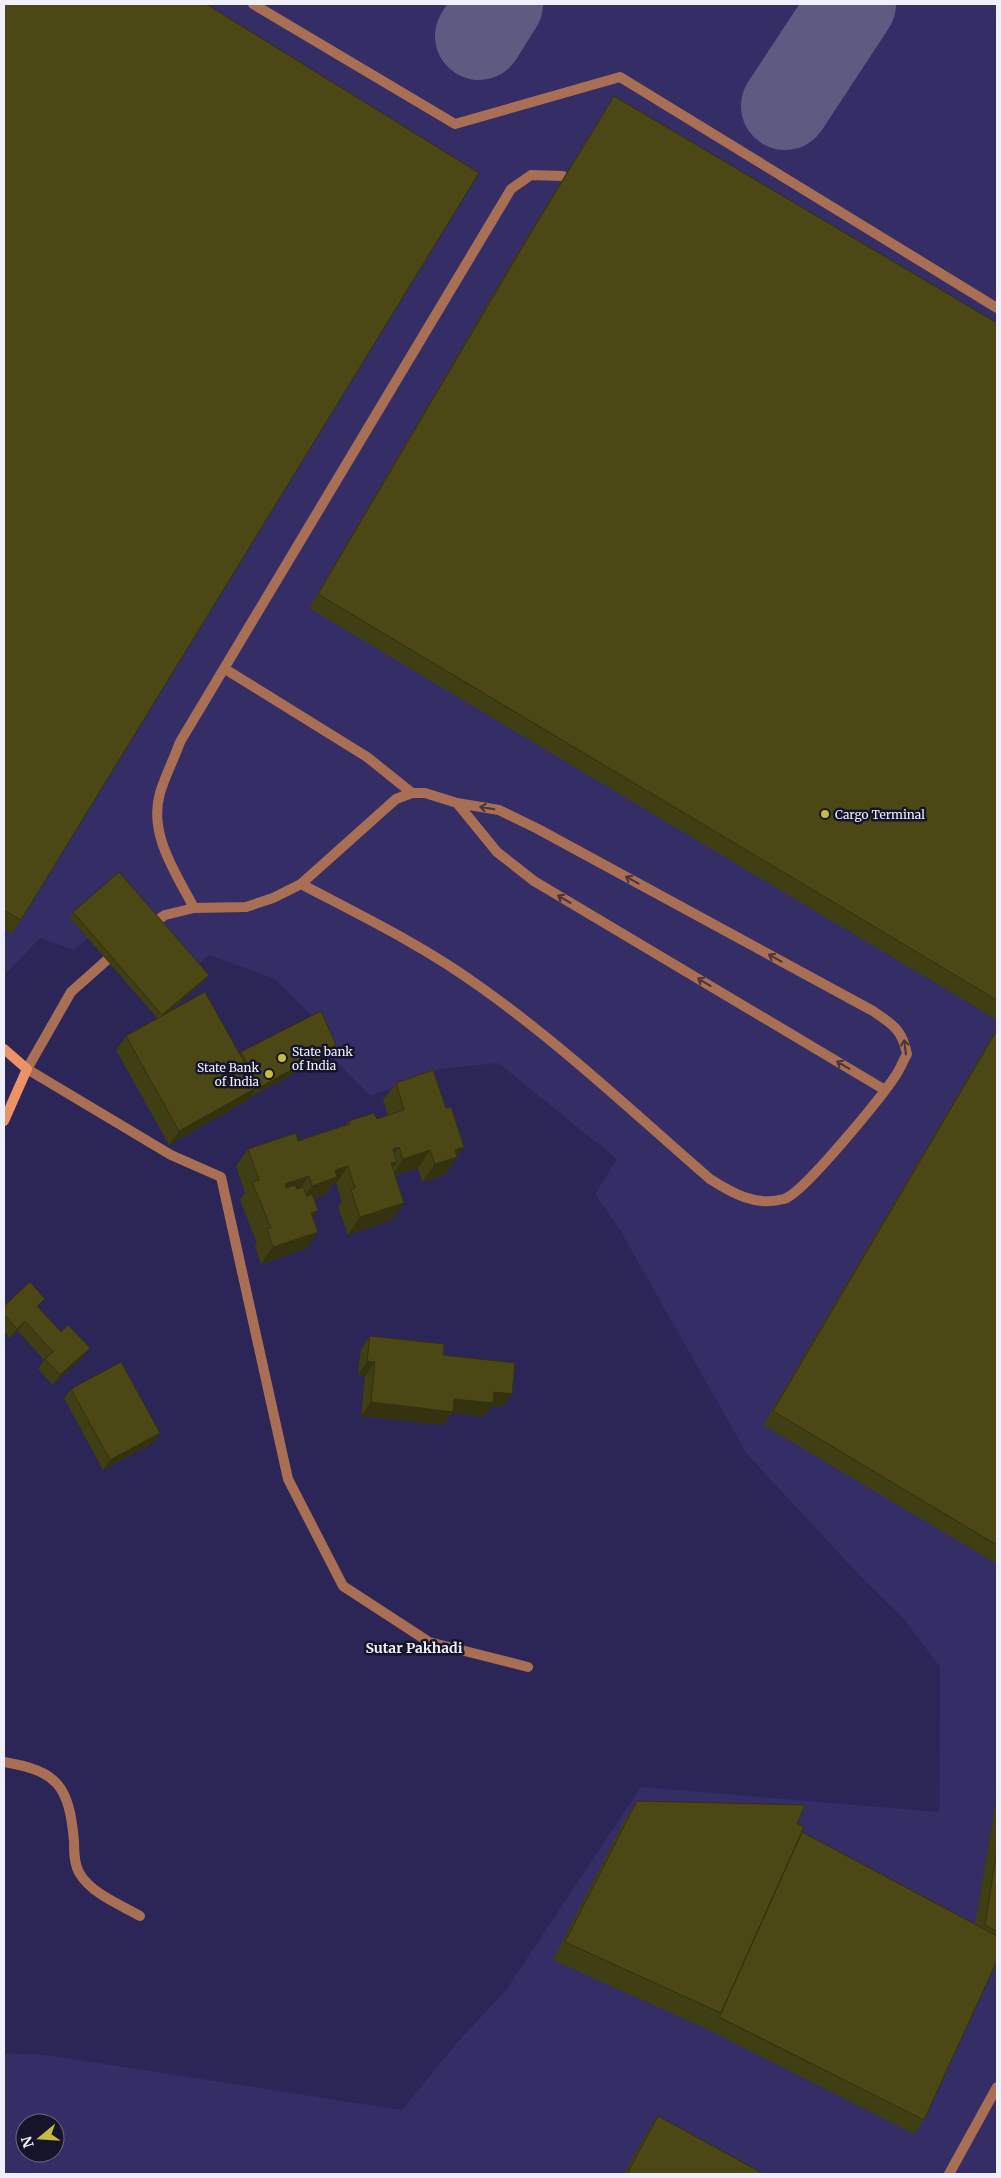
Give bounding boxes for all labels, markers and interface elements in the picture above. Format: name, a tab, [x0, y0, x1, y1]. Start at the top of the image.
one-way arrow	[480, 803, 496, 813]
place label: Cargo Terminal	[835, 807, 925, 822]
marker: Cargo Terminal	[819, 808, 831, 820]
one-way arrow	[625, 875, 640, 885]
one-way arrow	[557, 894, 571, 904]
one-way arrow	[768, 953, 783, 962]
one-way arrow	[697, 977, 711, 987]
one-way arrow	[900, 1040, 910, 1056]
place label: State bank of India	[292, 1044, 353, 1073]
marker: State bank of India	[276, 1052, 288, 1064]
place label: State Bank of India	[197, 1060, 260, 1089]
one-way arrow	[837, 1060, 851, 1070]
marker: State Bank of India	[263, 1068, 275, 1080]
district label: Sutar Pakhadi	[366, 1639, 463, 1657]
north arrow	[15, 2113, 65, 2163]
text: N	[17, 2134, 38, 2150]

